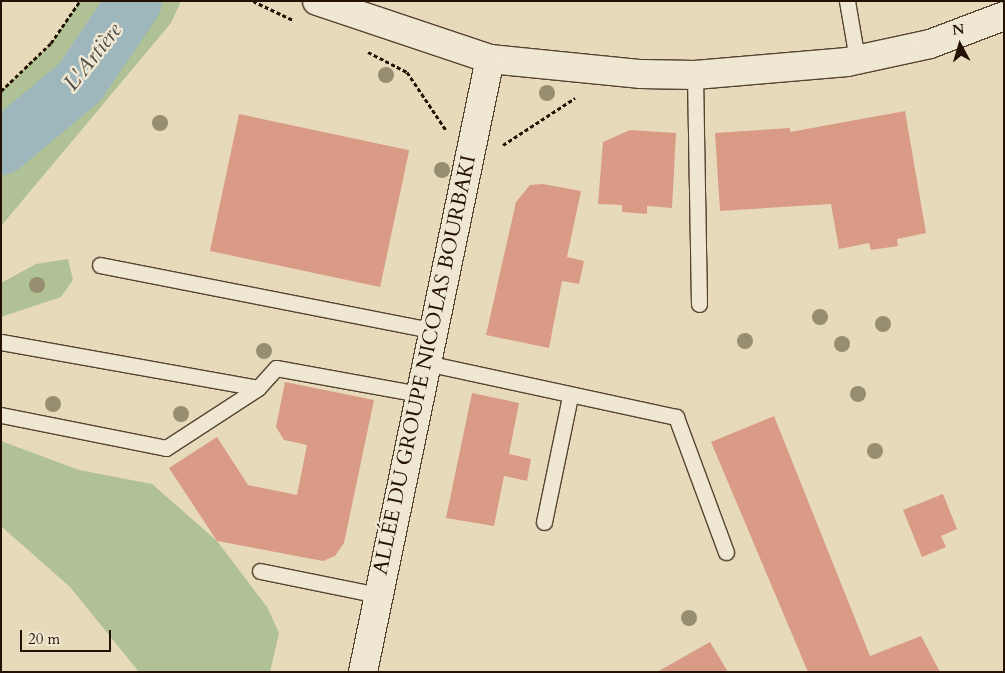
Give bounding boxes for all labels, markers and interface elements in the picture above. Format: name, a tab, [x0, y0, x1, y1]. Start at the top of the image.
water label: L'Artière	[58, 18, 128, 96]
north arrow	[935, 20, 985, 70]
text: N	[951, 20, 965, 40]
street label: ALLÉE DU GROUPE NICOLAS BOURBAKI	[368, 153, 482, 577]
scale bar	[22, 620, 114, 652]
text: 20 m	[28, 629, 60, 649]

